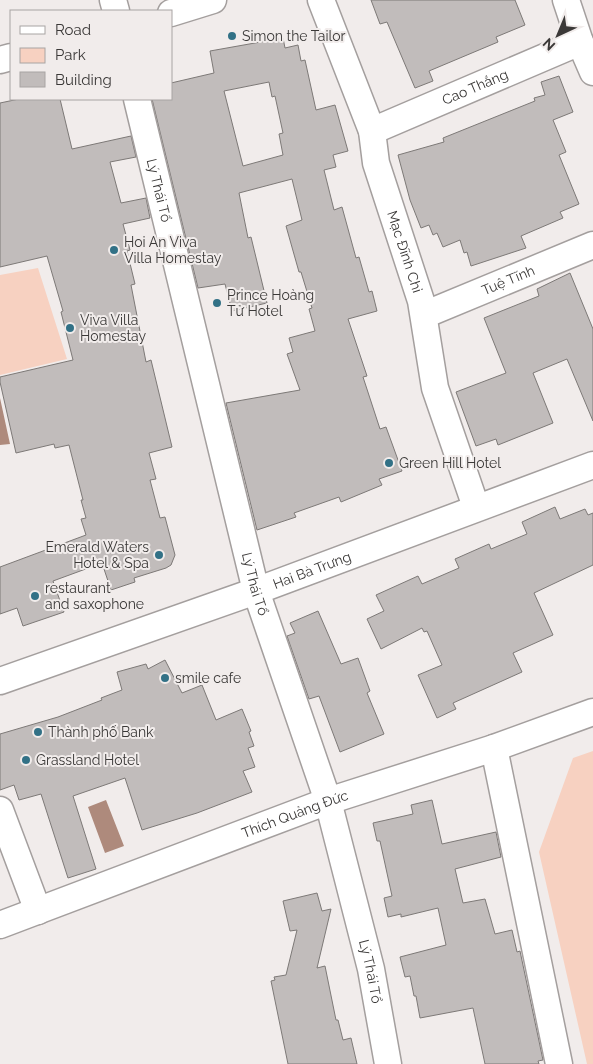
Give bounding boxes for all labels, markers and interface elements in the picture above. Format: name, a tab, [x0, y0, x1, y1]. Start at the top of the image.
legend	[10, 10, 172, 100]
north arrow	[533, 10, 583, 60]
text: Road	[55, 21, 91, 39]
place label: Simon the Tailor	[242, 28, 346, 44]
marker: Simon the Tailor	[226, 30, 238, 42]
text: N	[540, 35, 558, 54]
text: Park	[55, 46, 86, 64]
street label: Cao Thắng	[440, 66, 510, 108]
text: Building	[55, 71, 112, 89]
street label: Lý Thái Tổ	[144, 157, 175, 224]
street label: Mạc Đĩnh Chi	[384, 209, 426, 295]
place label: Hoi An Viva Villa Homestay	[124, 234, 222, 266]
marker: Hoi An Viva Villa Homestay	[108, 244, 120, 256]
street label: Tuệ Tĩnh	[479, 262, 537, 298]
place label: Prince Hoàng Tử Hotel	[227, 287, 314, 319]
marker: Prince Hoàng Tử Hotel	[211, 297, 223, 309]
place label: Viva Villa Homestay	[80, 312, 146, 344]
marker: Viva Villa Homestay	[64, 322, 76, 334]
place label: Green Hill Hotel	[399, 455, 501, 471]
marker: Green Hill Hotel	[383, 457, 395, 469]
place label: Emerald Waters Hotel & Spa	[45, 539, 149, 571]
street label: Hai Bà Trưng	[271, 548, 353, 592]
marker: Emerald Waters Hotel & Spa	[153, 549, 165, 561]
street label: Lý Thái Tổ	[239, 551, 272, 618]
place label: restaurant and saxophone	[45, 580, 144, 612]
marker: restaurant and saxophone	[29, 590, 41, 602]
place label: smile cafe	[175, 670, 241, 686]
marker: smile cafe	[159, 672, 171, 684]
place label: Thành phố Bank	[48, 724, 154, 740]
marker: Thành phố Bank	[32, 726, 44, 738]
place label: Grassland Hotel	[36, 752, 139, 768]
marker: Grassland Hotel	[20, 754, 32, 766]
street label: Thích Quảng Đức	[239, 787, 350, 841]
street label: Lý Thái Tổ	[356, 938, 385, 1005]

